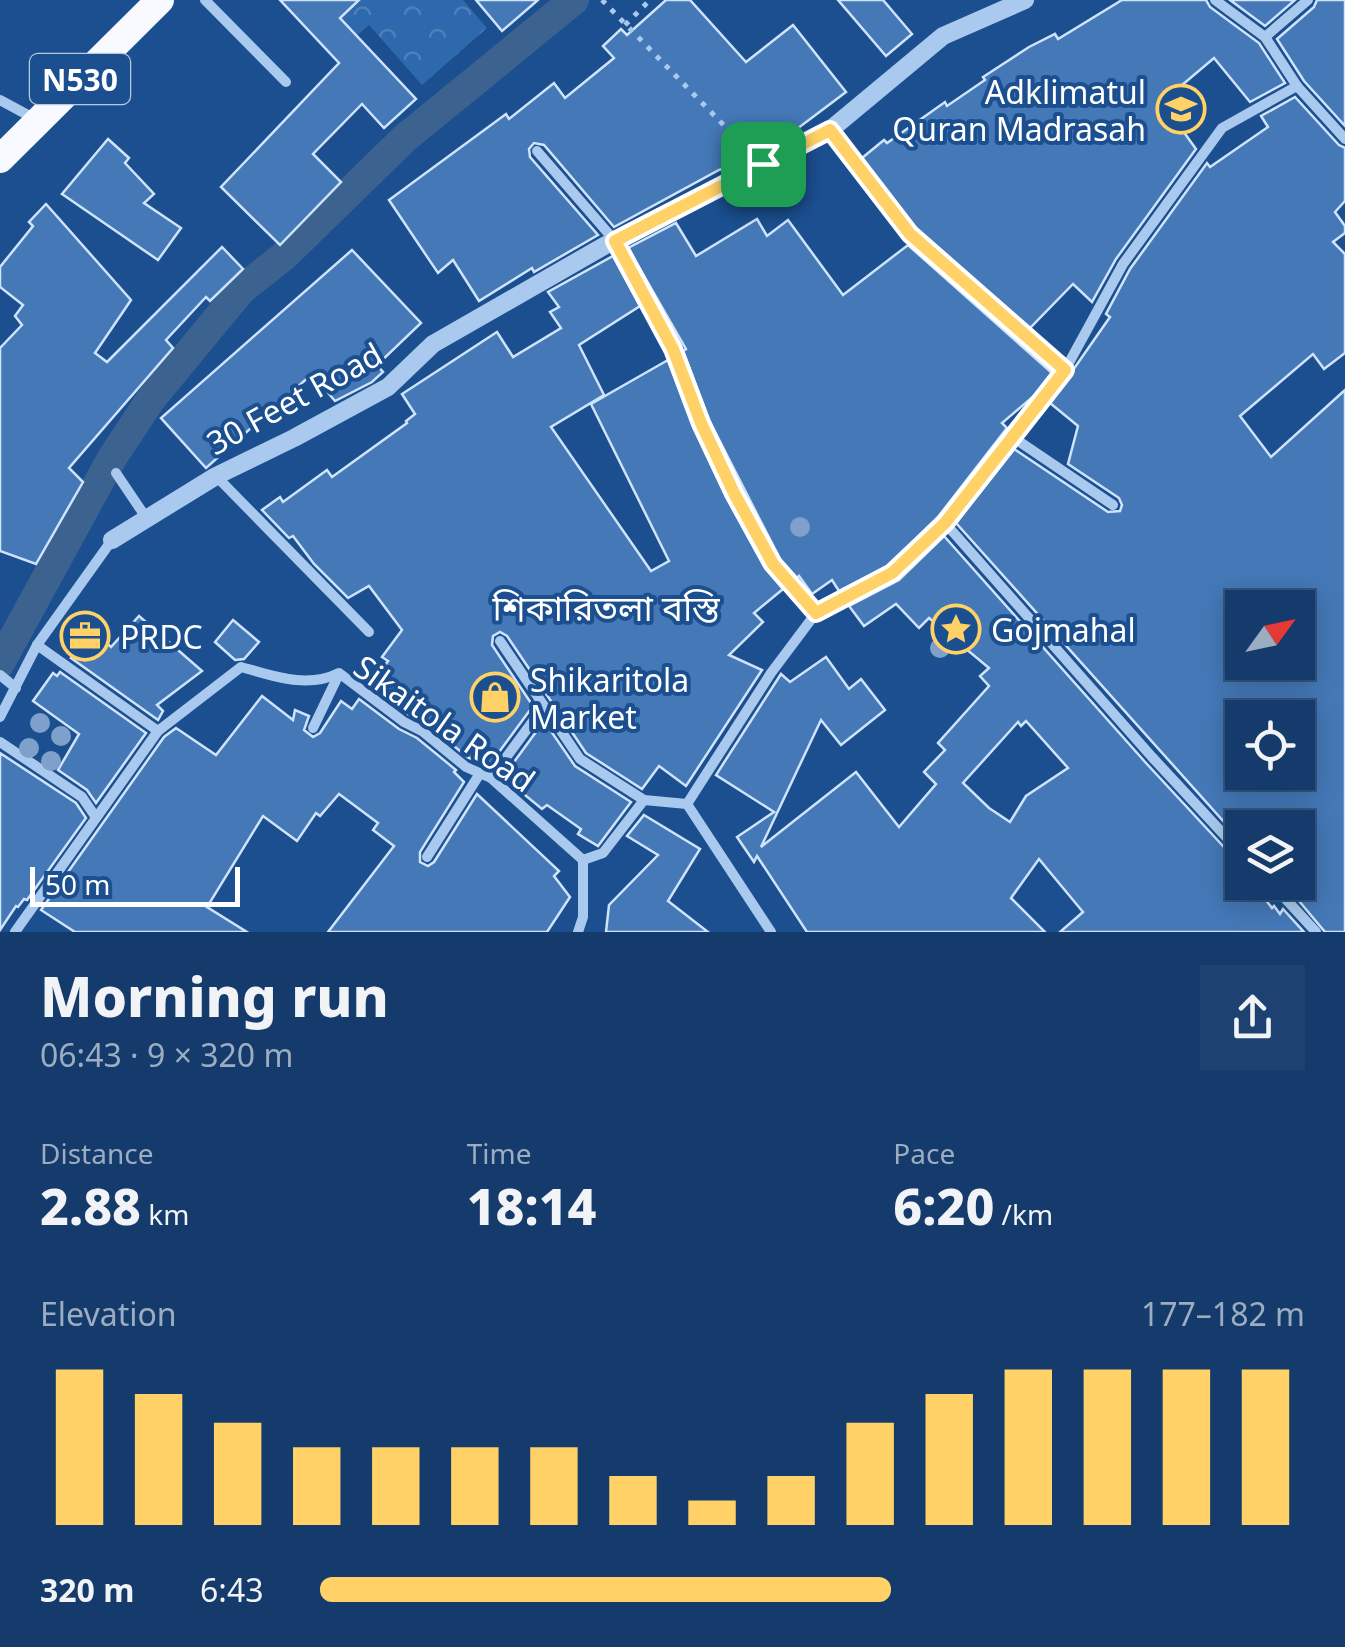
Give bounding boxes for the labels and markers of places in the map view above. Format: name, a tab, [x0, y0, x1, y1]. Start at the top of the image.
place label: Adklimatul Quran Madrasah	[892, 70, 1146, 150]
school or university icon: Adklimatul Quran Madrasah	[1155, 83, 1207, 135]
pin	[721, 122, 806, 207]
place icon: Gojmahal	[930, 603, 982, 655]
place label: Gojmahal	[991, 608, 1136, 651]
office icon: PRDC	[59, 610, 111, 662]
place label: PRDC	[120, 615, 203, 658]
place label: Shikaritola Market	[530, 658, 689, 738]
shop icon: Shikaritola Market	[469, 671, 521, 723]

